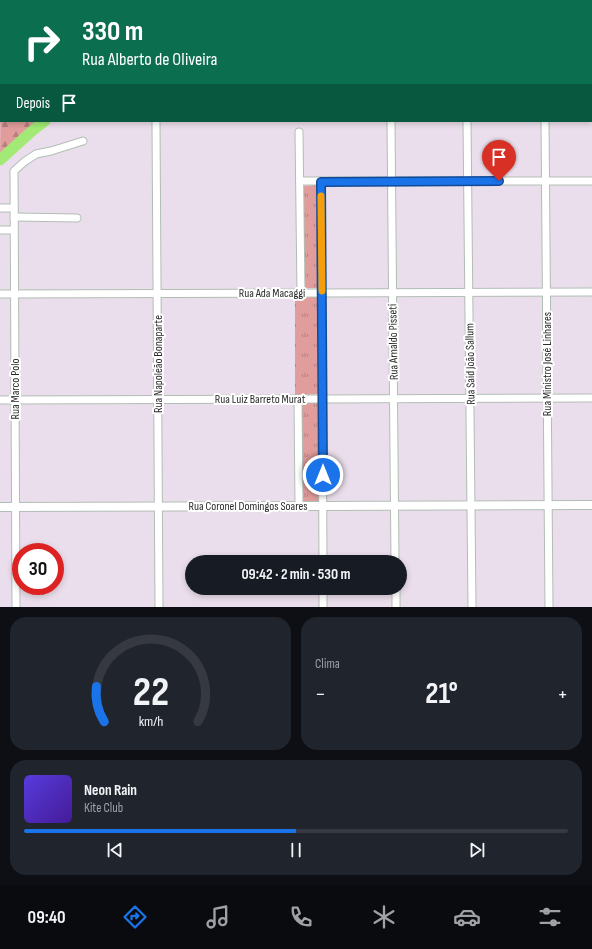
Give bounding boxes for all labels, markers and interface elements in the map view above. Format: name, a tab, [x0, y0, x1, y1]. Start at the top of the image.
text: 330 m	[82, 15, 143, 48]
icon: right	[16, 16, 68, 68]
text: Rua Alberto de Oliveira	[82, 49, 217, 70]
icon: arrive	[58, 92, 80, 114]
text: Depois	[16, 94, 50, 113]
pin	[482, 140, 516, 181]
icon: arrive	[488, 146, 510, 168]
street label: Rua Ada Macaggi	[239, 286, 305, 301]
street label: Rua Arnaldo Pisseti	[385, 304, 402, 380]
street label: Rua Ministro José Linhares	[540, 312, 555, 416]
street label: Rua Napoleão Bonaparte	[151, 315, 166, 413]
street label: Rua Said João Sallum	[462, 323, 479, 405]
street label: Rua Marco Polo	[8, 358, 23, 420]
street label: Rua Luiz Barreto Murat	[215, 392, 306, 407]
position arrow	[302, 454, 344, 496]
street label: Rua Coronel Domingos Soares	[188, 499, 308, 514]
speed limit sign: 30	[12, 543, 64, 595]
text: 09:42 · 2 min · 530 m	[241, 565, 351, 584]
text: Clima	[315, 656, 340, 672]
text: 22	[132, 667, 169, 716]
text: 21°	[425, 676, 458, 712]
text: −	[315, 681, 326, 708]
text: +	[557, 681, 568, 708]
text: km/h	[138, 712, 163, 729]
text: Neon Rain	[84, 781, 137, 800]
text: Kite Club	[84, 800, 123, 816]
icon: previous	[104, 839, 126, 861]
icon: pause	[285, 839, 307, 861]
icon: next	[466, 839, 488, 861]
icon: directions	[121, 903, 149, 931]
icon: music	[204, 903, 232, 931]
icon: phone	[287, 903, 315, 931]
icon: climate	[370, 903, 398, 931]
icon: car	[453, 903, 481, 931]
icon: filters	[536, 903, 564, 931]
text: 09:40	[28, 907, 66, 928]

